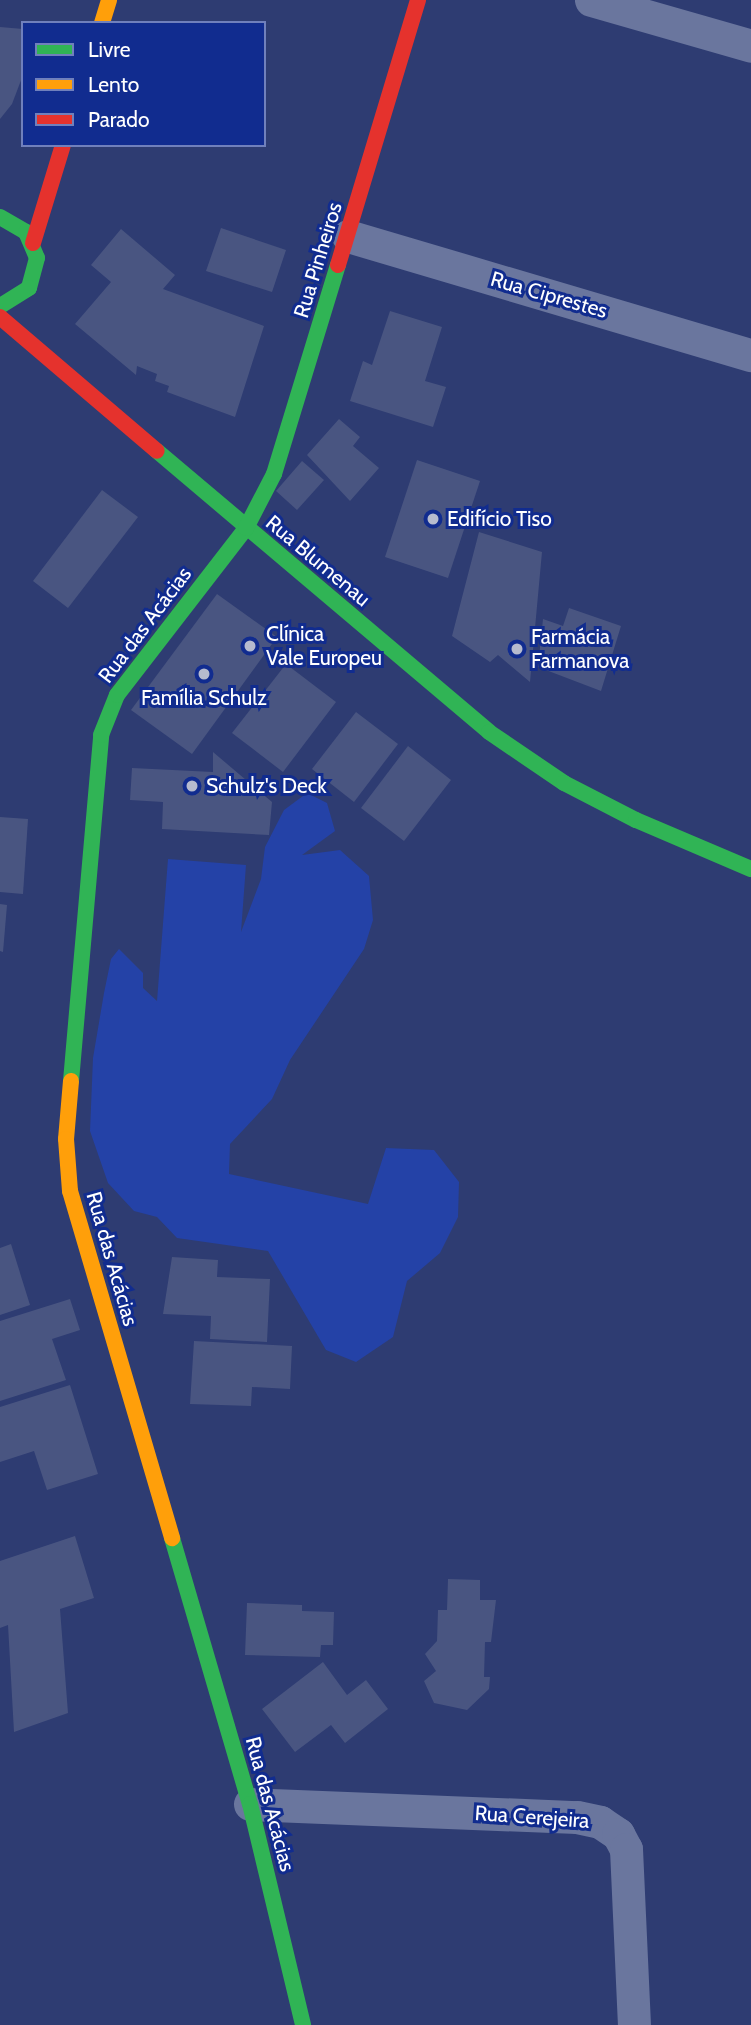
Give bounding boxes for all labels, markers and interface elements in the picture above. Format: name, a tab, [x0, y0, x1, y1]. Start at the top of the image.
legend	[21, 21, 266, 147]
text: Livre	[88, 37, 130, 62]
text: Lento	[88, 72, 139, 97]
text: Parado	[88, 107, 150, 132]
street label: Rua Pinheiros	[288, 199, 348, 321]
street label: Rua Ciprestes	[488, 266, 610, 324]
place label: Edifício Tiso	[447, 506, 552, 532]
street label: Rua Blumenau	[261, 510, 375, 612]
marker: Edifício Tiso	[425, 511, 441, 527]
street label: Rua das Acácias	[93, 562, 197, 688]
place label: Clínica Vale Europeu	[266, 621, 382, 671]
place label: Farmácia Farmanova	[531, 624, 629, 674]
marker: Clínica Vale Europeu	[240, 636, 260, 656]
marker: Farmácia Farmanova	[509, 641, 525, 657]
marker: Família Schulz	[196, 666, 212, 682]
place label: Família Schulz	[141, 685, 267, 711]
place label: Schulz's Deck	[206, 773, 327, 799]
marker: Schulz's Deck	[184, 778, 200, 794]
street label: Rua das Acácias	[81, 1189, 143, 1329]
street label: Rua das Acácias	[240, 1734, 300, 1874]
street label: Rua Cerejeira	[474, 1800, 590, 1834]

